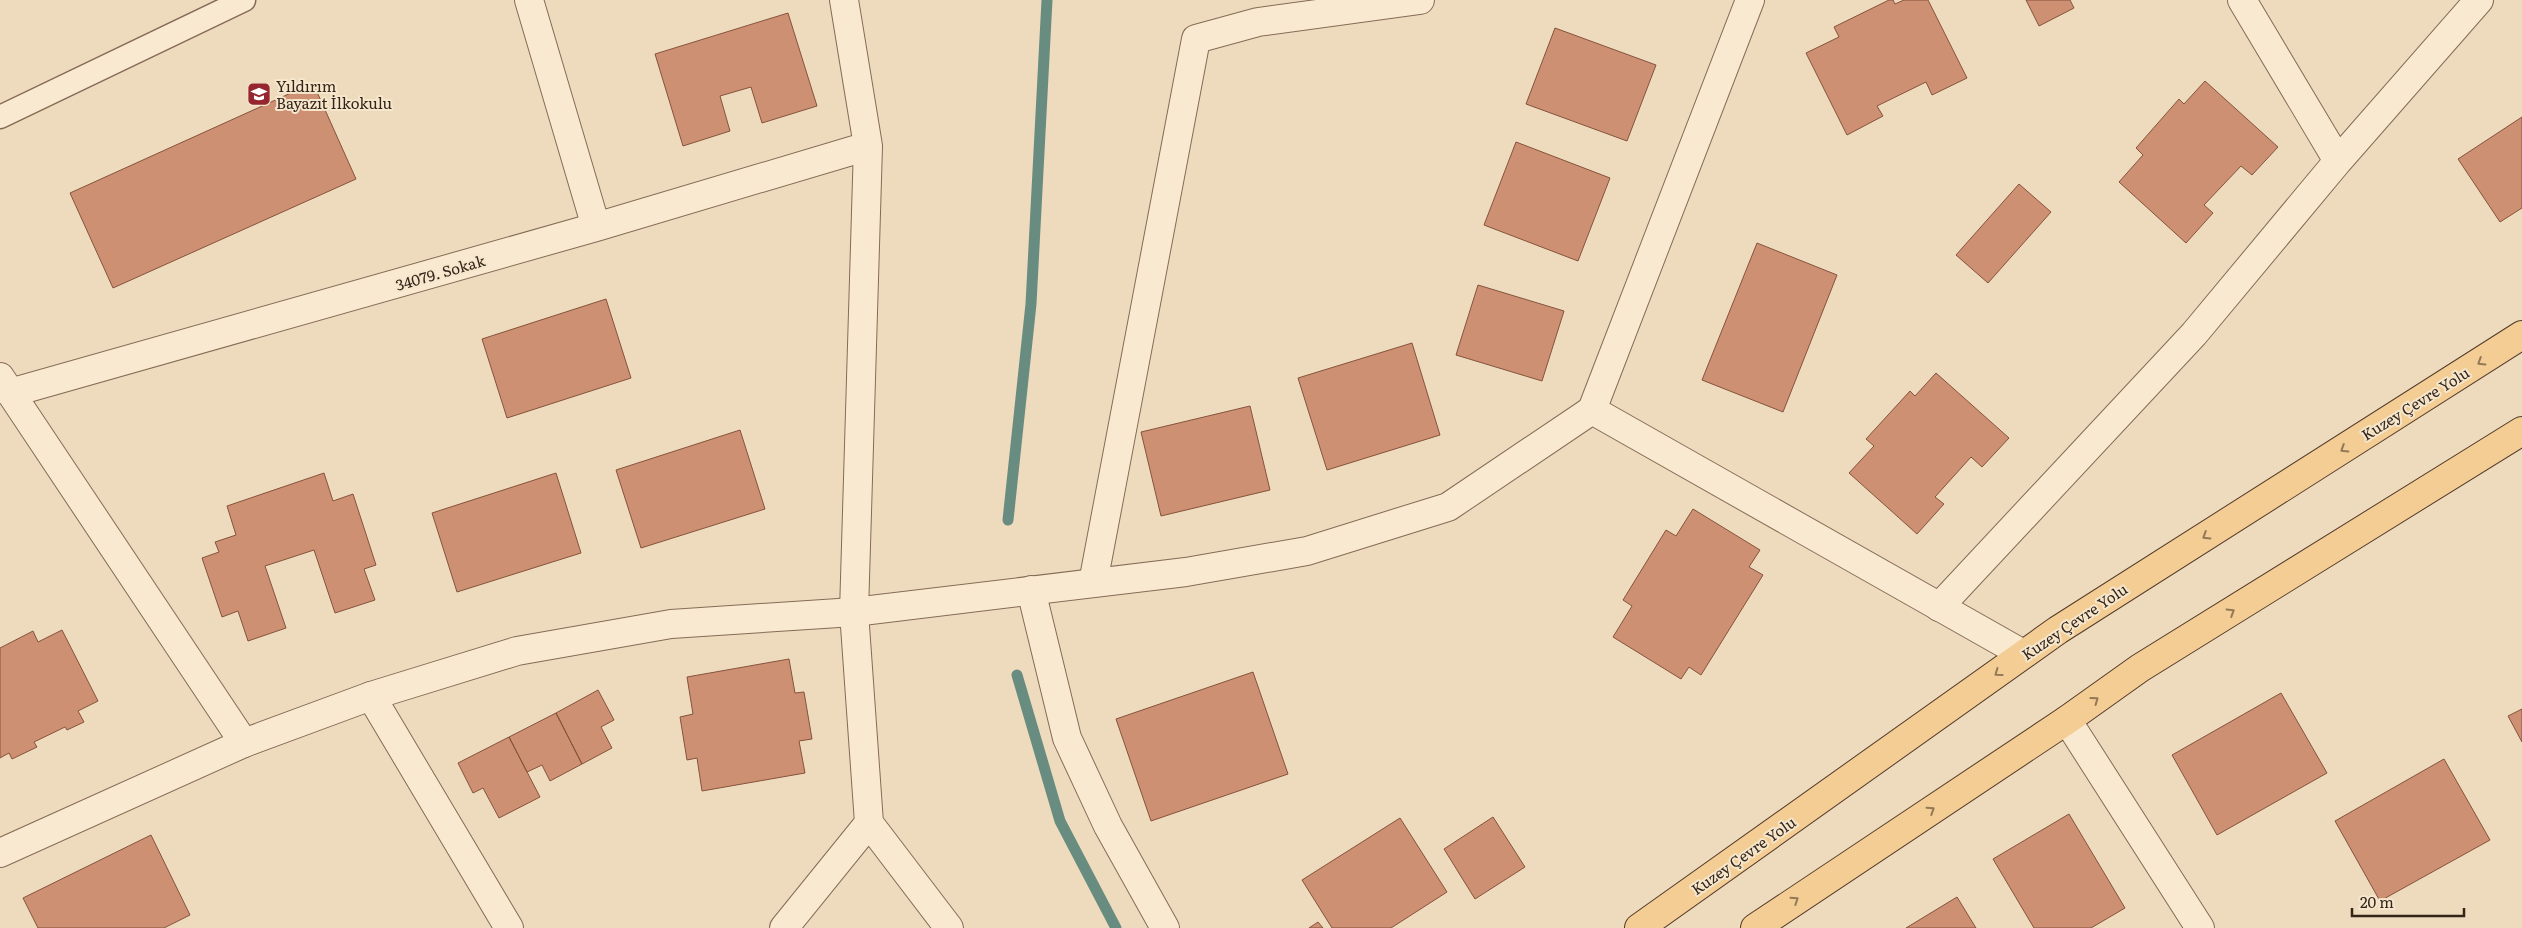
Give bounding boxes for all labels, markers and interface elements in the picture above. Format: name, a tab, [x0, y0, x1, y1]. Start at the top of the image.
place label: Yıldırım Bayazıt İlkokulu	[276, 74, 393, 114]
school or university icon: Yıldırım Bayazıt İlkokulu	[246, 81, 272, 107]
street label: 34079. Sokak	[392, 248, 488, 296]
one-way arrow	[2477, 355, 2486, 365]
street label: Kuzey Çevre Yolu	[2357, 360, 2474, 445]
one-way arrow	[2340, 442, 2349, 452]
one-way arrow	[2203, 529, 2212, 539]
street label: Kuzey Çevre Yolu	[2016, 577, 2132, 665]
one-way arrow	[2225, 608, 2234, 618]
one-way arrow	[1994, 667, 2003, 676]
one-way arrow	[2089, 697, 2098, 707]
one-way arrow	[1925, 807, 1934, 817]
street label: Kuzey Çevre Yolu	[1686, 810, 1801, 900]
scale bar	[2352, 886, 2464, 918]
text: 20 m	[2360, 890, 2394, 913]
one-way arrow	[1789, 897, 1799, 906]

